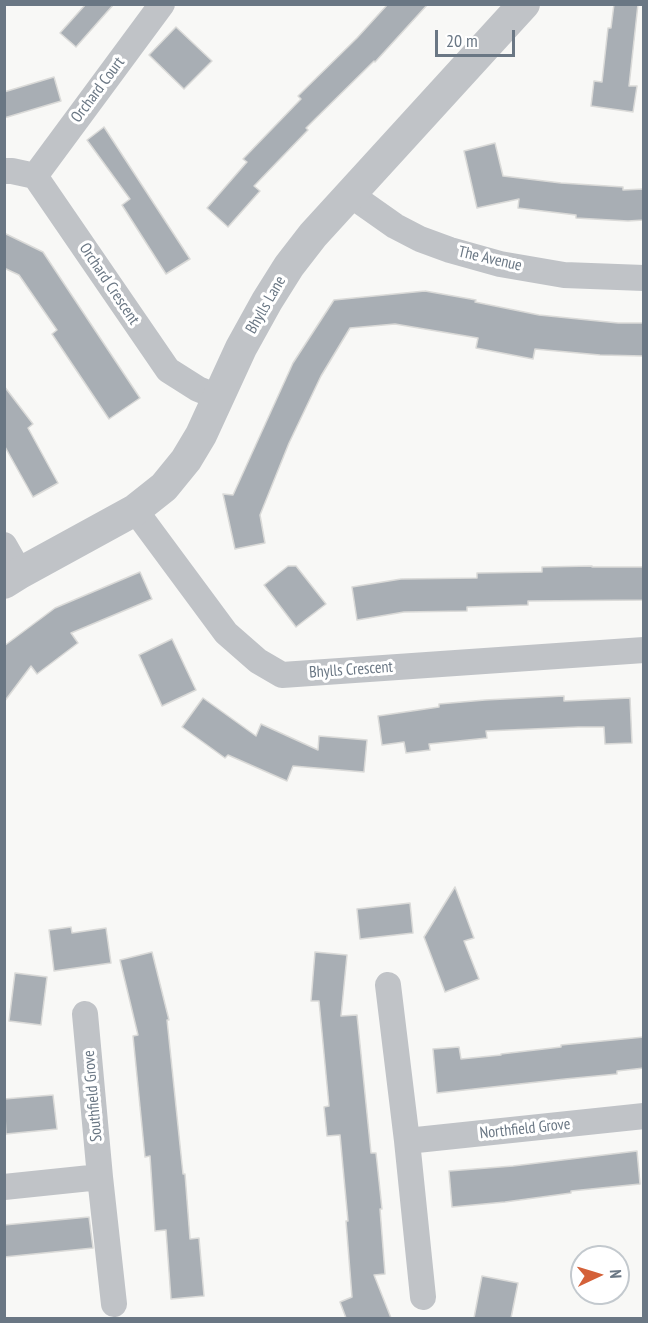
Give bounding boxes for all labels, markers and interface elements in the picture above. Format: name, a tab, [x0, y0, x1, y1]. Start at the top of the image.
scale bar	[438, 18, 518, 56]
text: 20 m	[446, 29, 478, 52]
street label: Orchard Court	[67, 54, 129, 126]
street label: Orchard Crescent	[75, 240, 143, 328]
street label: The Avenue	[456, 242, 524, 276]
street label: Bhylls Lane	[242, 273, 290, 337]
street label: Bhylls Crescent	[309, 657, 393, 683]
street label: Southfield Grove	[79, 1050, 107, 1142]
street label: Northfield Grove	[479, 1115, 571, 1143]
north arrow	[570, 1245, 630, 1305]
text: N	[606, 1269, 626, 1279]

